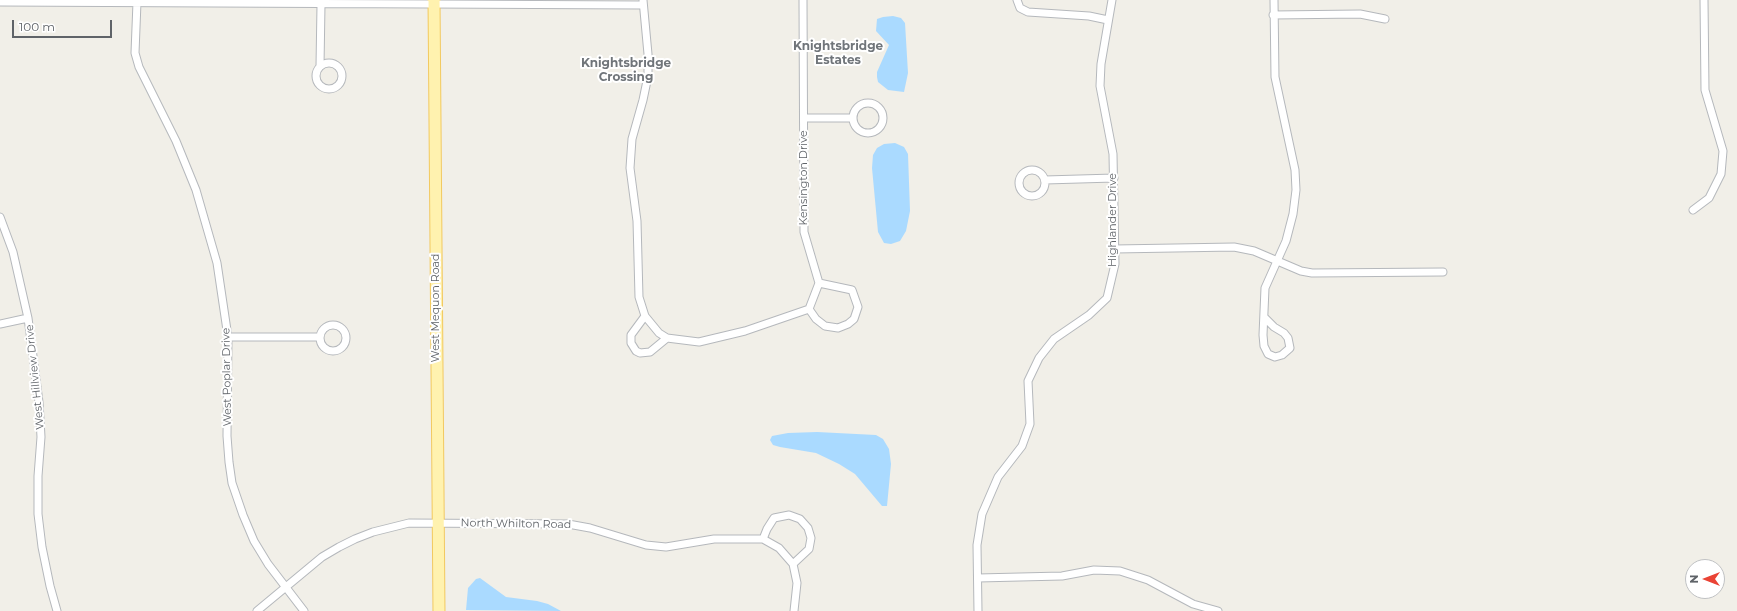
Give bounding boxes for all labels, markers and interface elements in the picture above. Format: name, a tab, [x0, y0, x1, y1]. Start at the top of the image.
scale bar	[14, 12, 114, 38]
text: 100 m	[19, 19, 55, 34]
district label: Knightsbridge Estates	[793, 39, 883, 67]
district label: Knightsbridge Crossing	[581, 56, 671, 84]
street label: Kensington Drive	[797, 130, 811, 226]
street label: Highlander Drive	[1106, 173, 1120, 267]
street label: West Mequon Road	[429, 254, 443, 362]
street label: West Hillview Drive	[23, 324, 47, 430]
street label: West Poplar Drive	[220, 328, 234, 426]
street label: North Whilton Road	[461, 516, 571, 532]
north arrow	[1685, 559, 1725, 599]
text: N	[1687, 575, 1701, 583]

